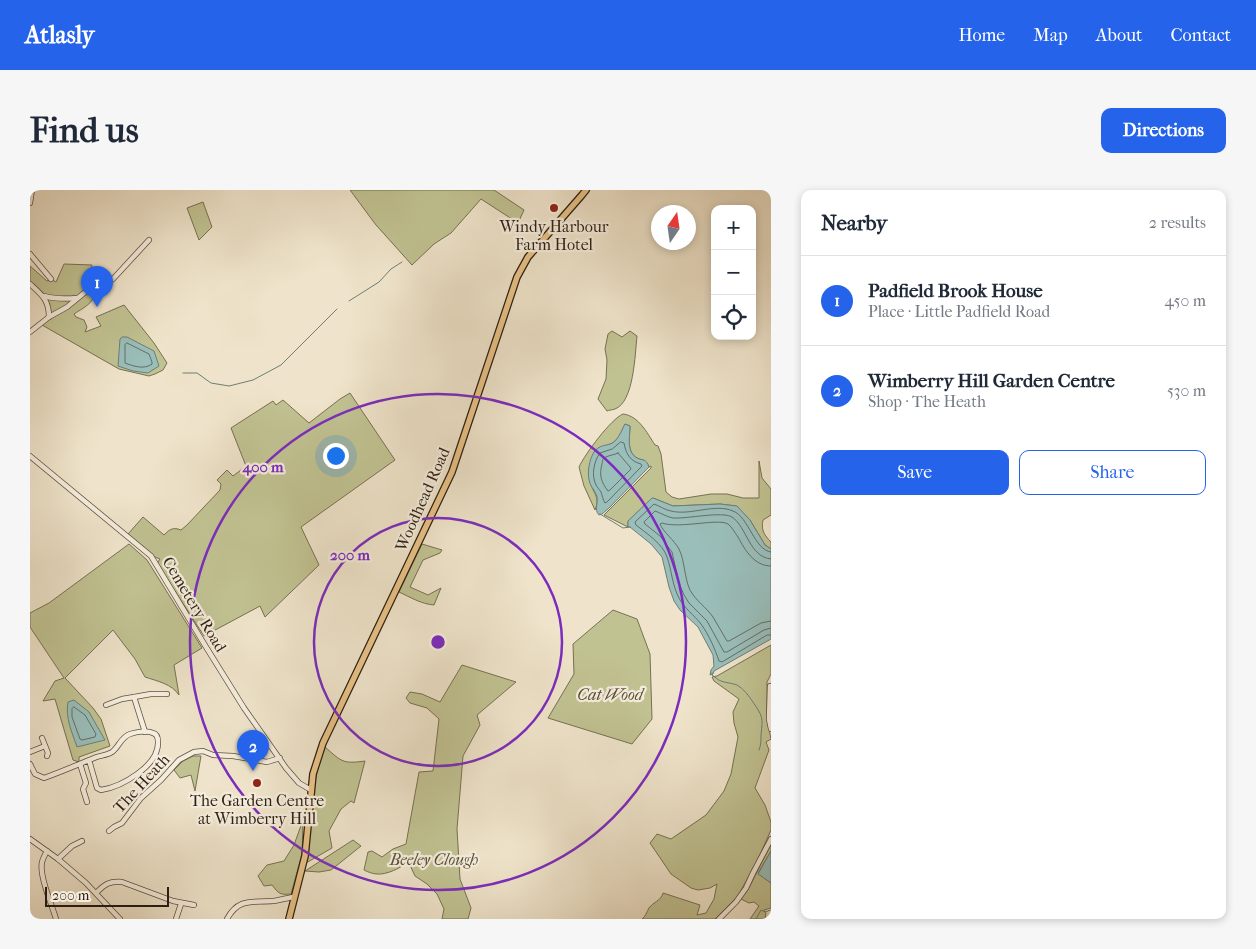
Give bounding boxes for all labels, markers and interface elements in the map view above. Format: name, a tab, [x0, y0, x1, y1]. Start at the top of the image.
text: Atlasly	[25, 21, 94, 49]
text: Home	[958, 25, 1005, 46]
text: Map	[1033, 25, 1068, 46]
text: About	[1096, 25, 1142, 46]
text: Contact	[1170, 25, 1231, 46]
button: Directions	[1101, 108, 1226, 153]
text: Find us	[30, 110, 139, 151]
marker: Windy Harbour Farm Hotel	[548, 202, 560, 214]
north arrow	[651, 205, 696, 250]
map controls	[711, 205, 756, 340]
button: +	[711, 205, 756, 250]
text: Nearby	[821, 211, 887, 235]
text: 2 results	[1149, 213, 1206, 232]
place label: Windy Harbour Farm Hotel	[498, 217, 609, 254]
button: −	[711, 250, 756, 295]
pin: 1	[81, 266, 113, 307]
text: Padfield Brook House	[868, 280, 1043, 302]
text: 1	[834, 291, 840, 310]
text: 450 m	[1165, 291, 1206, 310]
button: locate	[711, 295, 756, 340]
text: Place · Little Padfield Road	[868, 302, 1050, 321]
text: Wimberry Hill Garden Centre	[868, 370, 1115, 392]
text: 2	[833, 381, 841, 400]
text: 530 m	[1167, 381, 1206, 400]
text: Shop · The Heath	[868, 392, 986, 411]
your location	[323, 443, 349, 469]
street label: Woodhead Road	[391, 444, 454, 555]
button: Save	[821, 450, 1009, 495]
button: Share	[1019, 450, 1206, 495]
text: 400 m	[241, 458, 284, 476]
text: 200 m	[330, 546, 370, 564]
street label: Cemetery Road	[159, 553, 231, 656]
centre of rings	[429, 633, 447, 651]
park label: Cat Wood	[577, 685, 645, 704]
pin: 2	[237, 730, 269, 771]
street label: The Heath	[109, 750, 174, 817]
marker: The Garden Centre at Wimberry Hill	[251, 777, 263, 789]
place label: The Garden Centre at Wimberry Hill	[190, 791, 324, 828]
park label: Beeley Clough	[389, 850, 478, 869]
scale bar	[45, 884, 169, 907]
text: 200 m	[52, 887, 89, 904]

